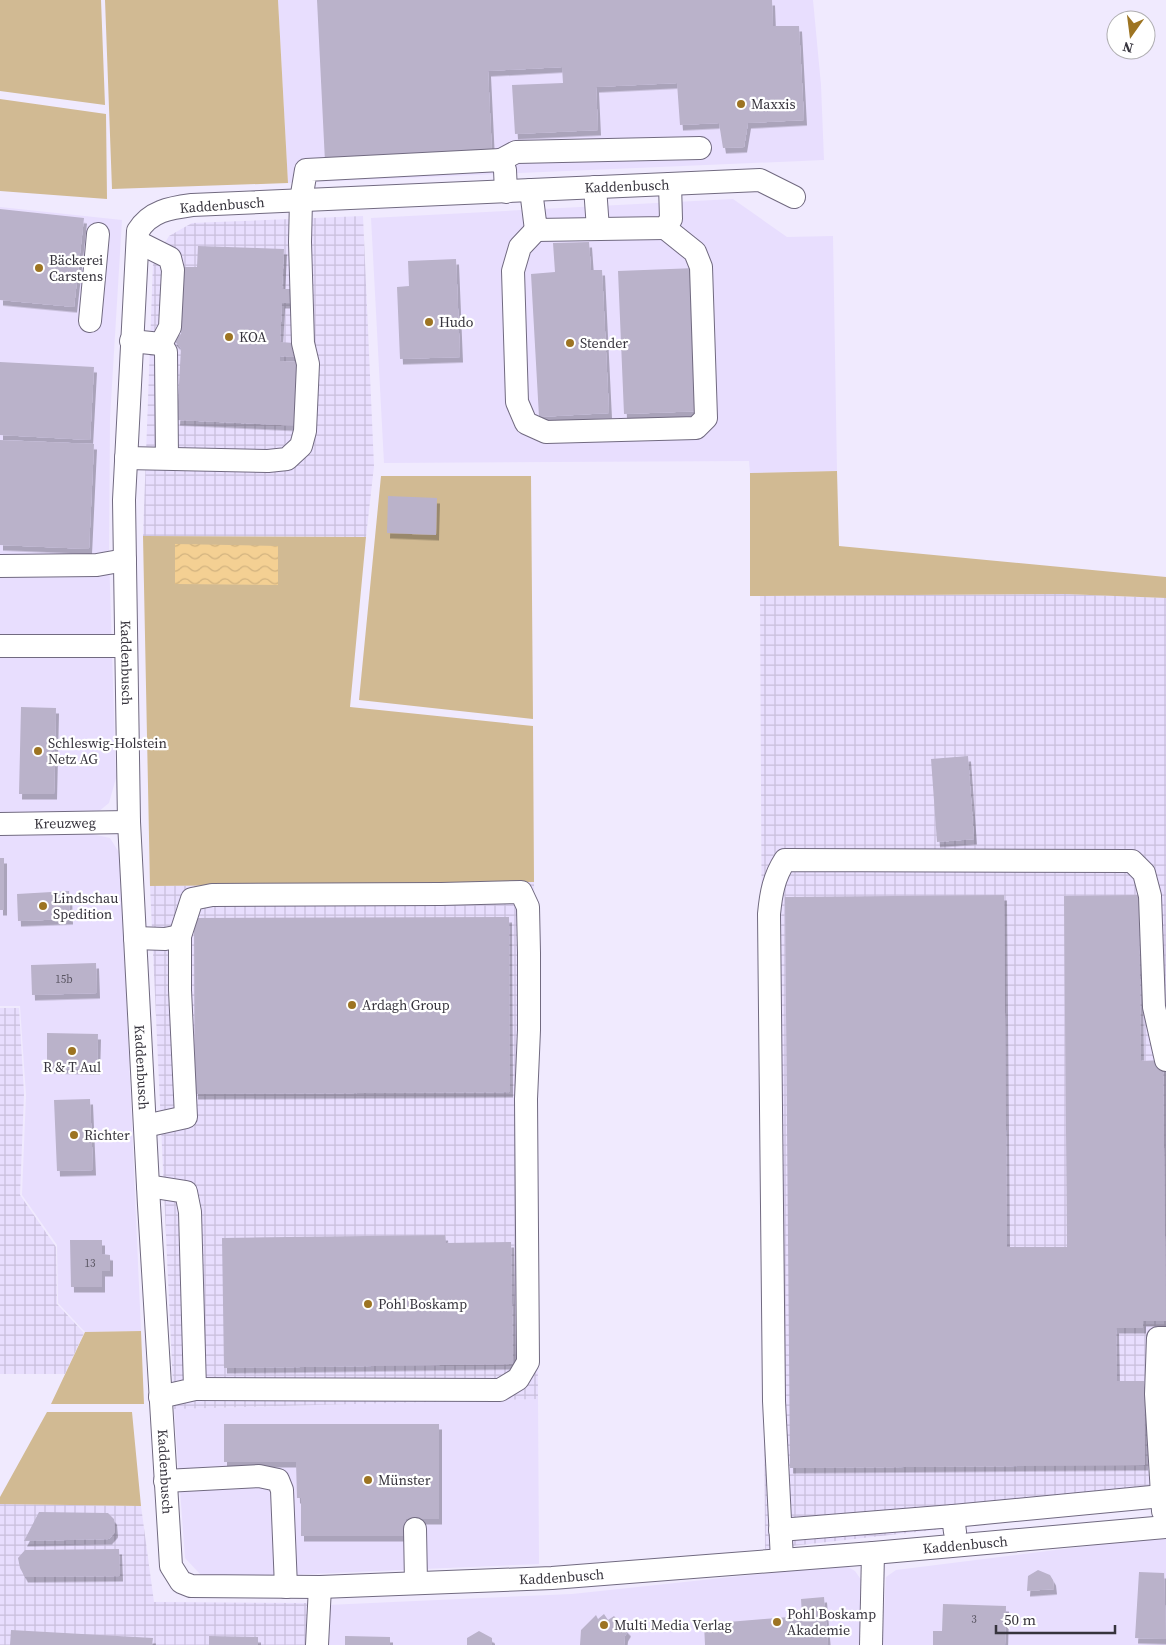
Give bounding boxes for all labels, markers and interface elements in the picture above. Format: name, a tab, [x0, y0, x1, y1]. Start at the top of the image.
north arrow	[1106, 10, 1156, 60]
text: N	[1120, 37, 1135, 59]
place label: Maxxis	[751, 94, 796, 114]
marker: Maxxis	[735, 98, 747, 110]
street label: Kaddenbusch	[584, 175, 670, 197]
street label: Kaddenbusch	[179, 192, 265, 218]
place label: Bäckerei Carstens	[49, 250, 103, 286]
marker: Bäckerei Carstens	[33, 262, 45, 274]
place label: Hudo	[439, 312, 474, 332]
marker: Hudo	[423, 316, 435, 328]
place label: KOA	[239, 327, 267, 347]
marker: KOA	[223, 331, 235, 343]
place label: Stender	[580, 333, 628, 353]
marker: Stender	[564, 337, 576, 349]
street label: Kaddenbusch	[116, 620, 137, 705]
place label: Schleswig-Holstein Netz AG	[48, 733, 168, 769]
marker: Schleswig-Holstein Netz AG	[32, 745, 44, 757]
street label: Kreuzweg	[34, 813, 96, 833]
place label: Lindschau Spedition	[53, 888, 118, 924]
marker: Lindschau Spedition	[37, 900, 49, 912]
house number: 15b	[55, 972, 73, 987]
place label: Ardagh Group	[362, 995, 450, 1015]
marker: Ardagh Group	[346, 999, 358, 1011]
street label: Kaddenbusch	[130, 1024, 154, 1110]
marker: R & T Aul	[66, 1045, 78, 1057]
place label: R & T Aul	[43, 1057, 101, 1077]
place label: Richter	[84, 1125, 130, 1145]
marker: Richter	[68, 1129, 80, 1141]
house number: 13	[85, 1256, 96, 1271]
place label: Pohl Boskamp	[378, 1294, 467, 1314]
marker: Pohl Boskamp	[362, 1298, 374, 1310]
street label: Kaddenbusch	[153, 1429, 178, 1515]
place label: Münster	[378, 1470, 431, 1490]
marker: Münster	[362, 1474, 374, 1486]
street label: Kaddenbusch	[922, 1531, 1009, 1559]
street label: Kaddenbusch	[519, 1564, 605, 1589]
scale bar	[996, 1602, 1115, 1634]
place label: Pohl Boskamp Akademie	[787, 1604, 876, 1640]
text: 50 m	[1004, 1609, 1036, 1630]
house number: 3	[971, 1612, 977, 1627]
place label: Multi Media Verlag	[614, 1615, 732, 1635]
marker: Pohl Boskamp Akademie	[771, 1616, 783, 1628]
marker: Multi Media Verlag	[598, 1619, 610, 1631]

